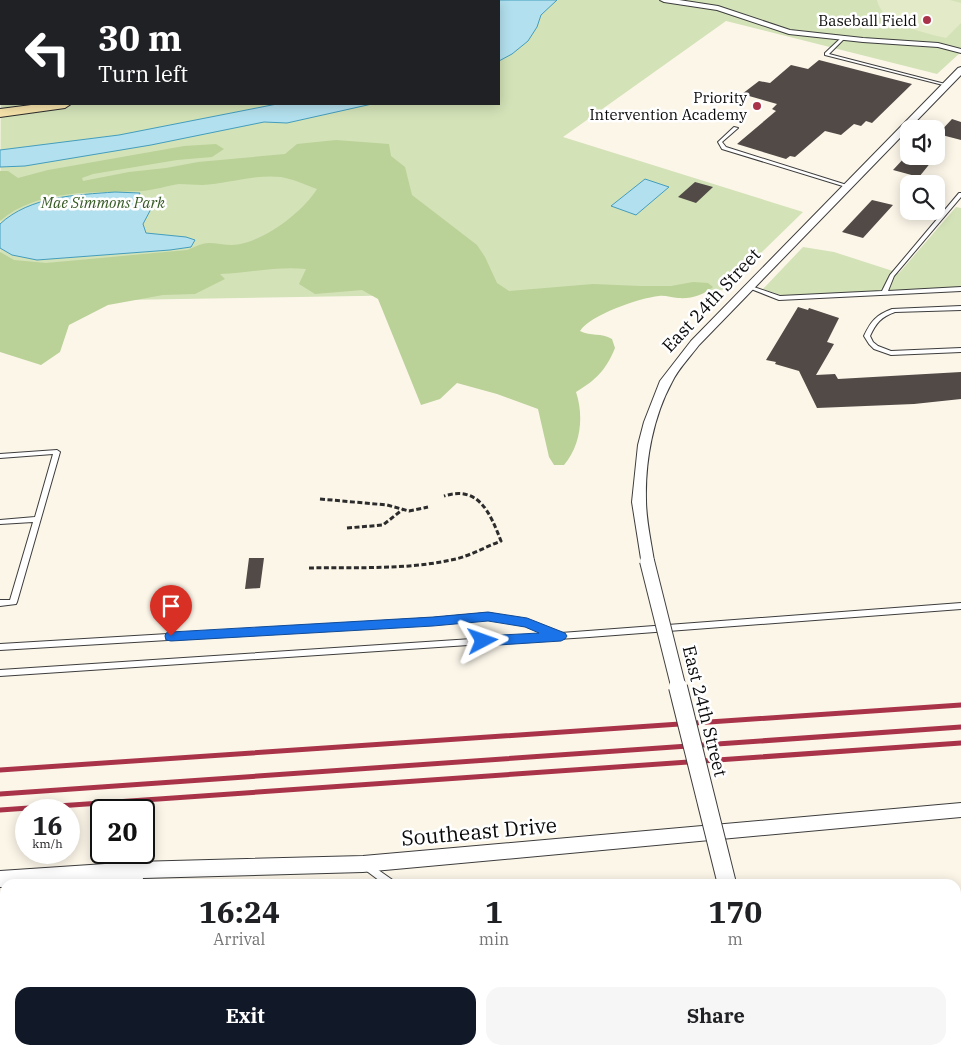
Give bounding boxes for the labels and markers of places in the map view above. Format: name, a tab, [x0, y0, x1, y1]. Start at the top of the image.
place label: Baseball Field	[818, 11, 917, 30]
marker: Baseball Field	[921, 14, 933, 26]
place label: Priority Intervention Academy	[589, 88, 747, 124]
marker: Priority Intervention Academy	[751, 100, 763, 112]
pin	[150, 585, 192, 636]

